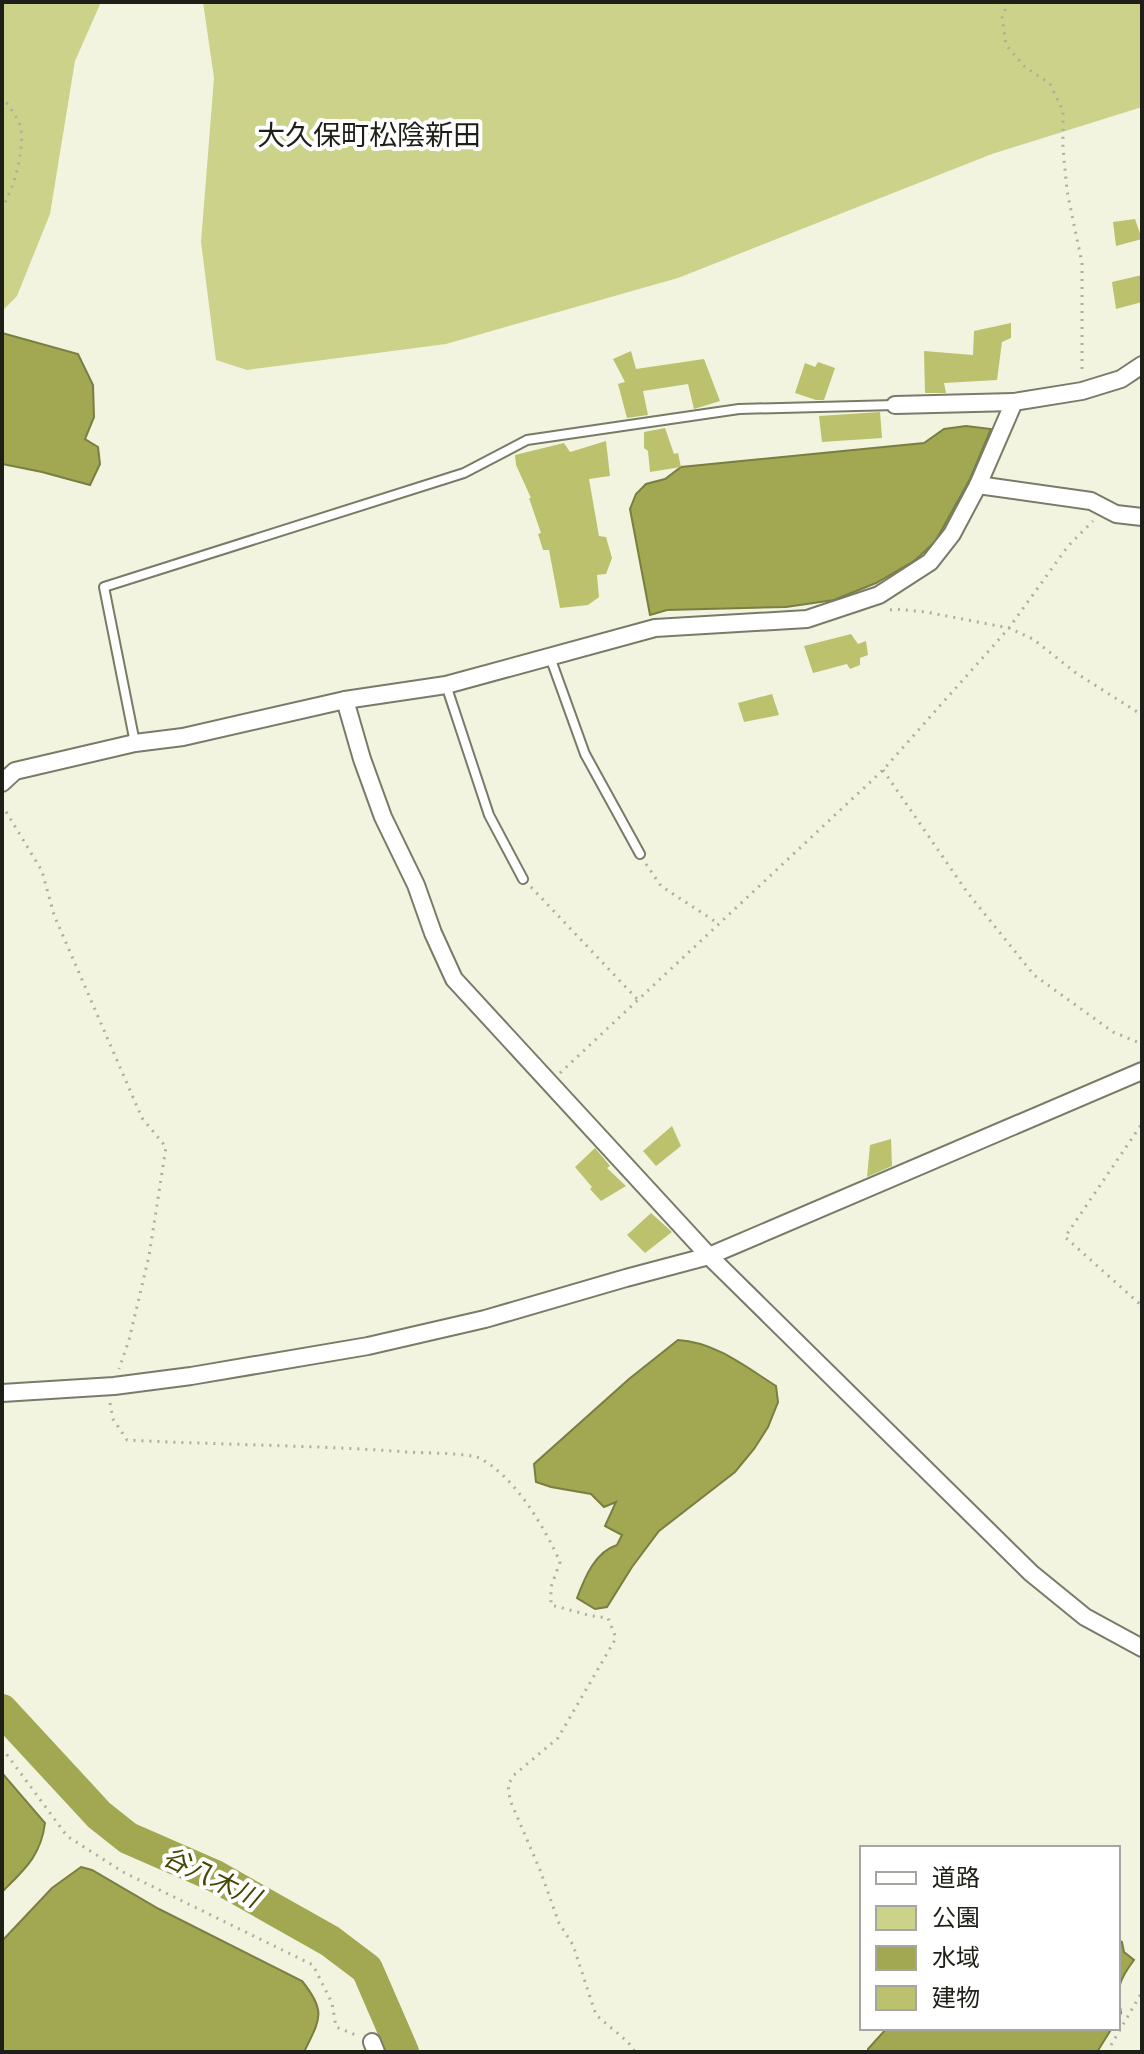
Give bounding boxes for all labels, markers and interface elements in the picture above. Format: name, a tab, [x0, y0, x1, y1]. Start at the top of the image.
district label: 大久保町松陰新田	[257, 119, 481, 153]
water label: 谷八木川	[157, 1841, 267, 1916]
legend	[860, 1846, 1120, 2030]
text: 道路	[932, 1863, 980, 1893]
text: 公園	[932, 1903, 980, 1933]
text: 水域	[932, 1943, 980, 1973]
text: 建物	[932, 1983, 980, 2013]

